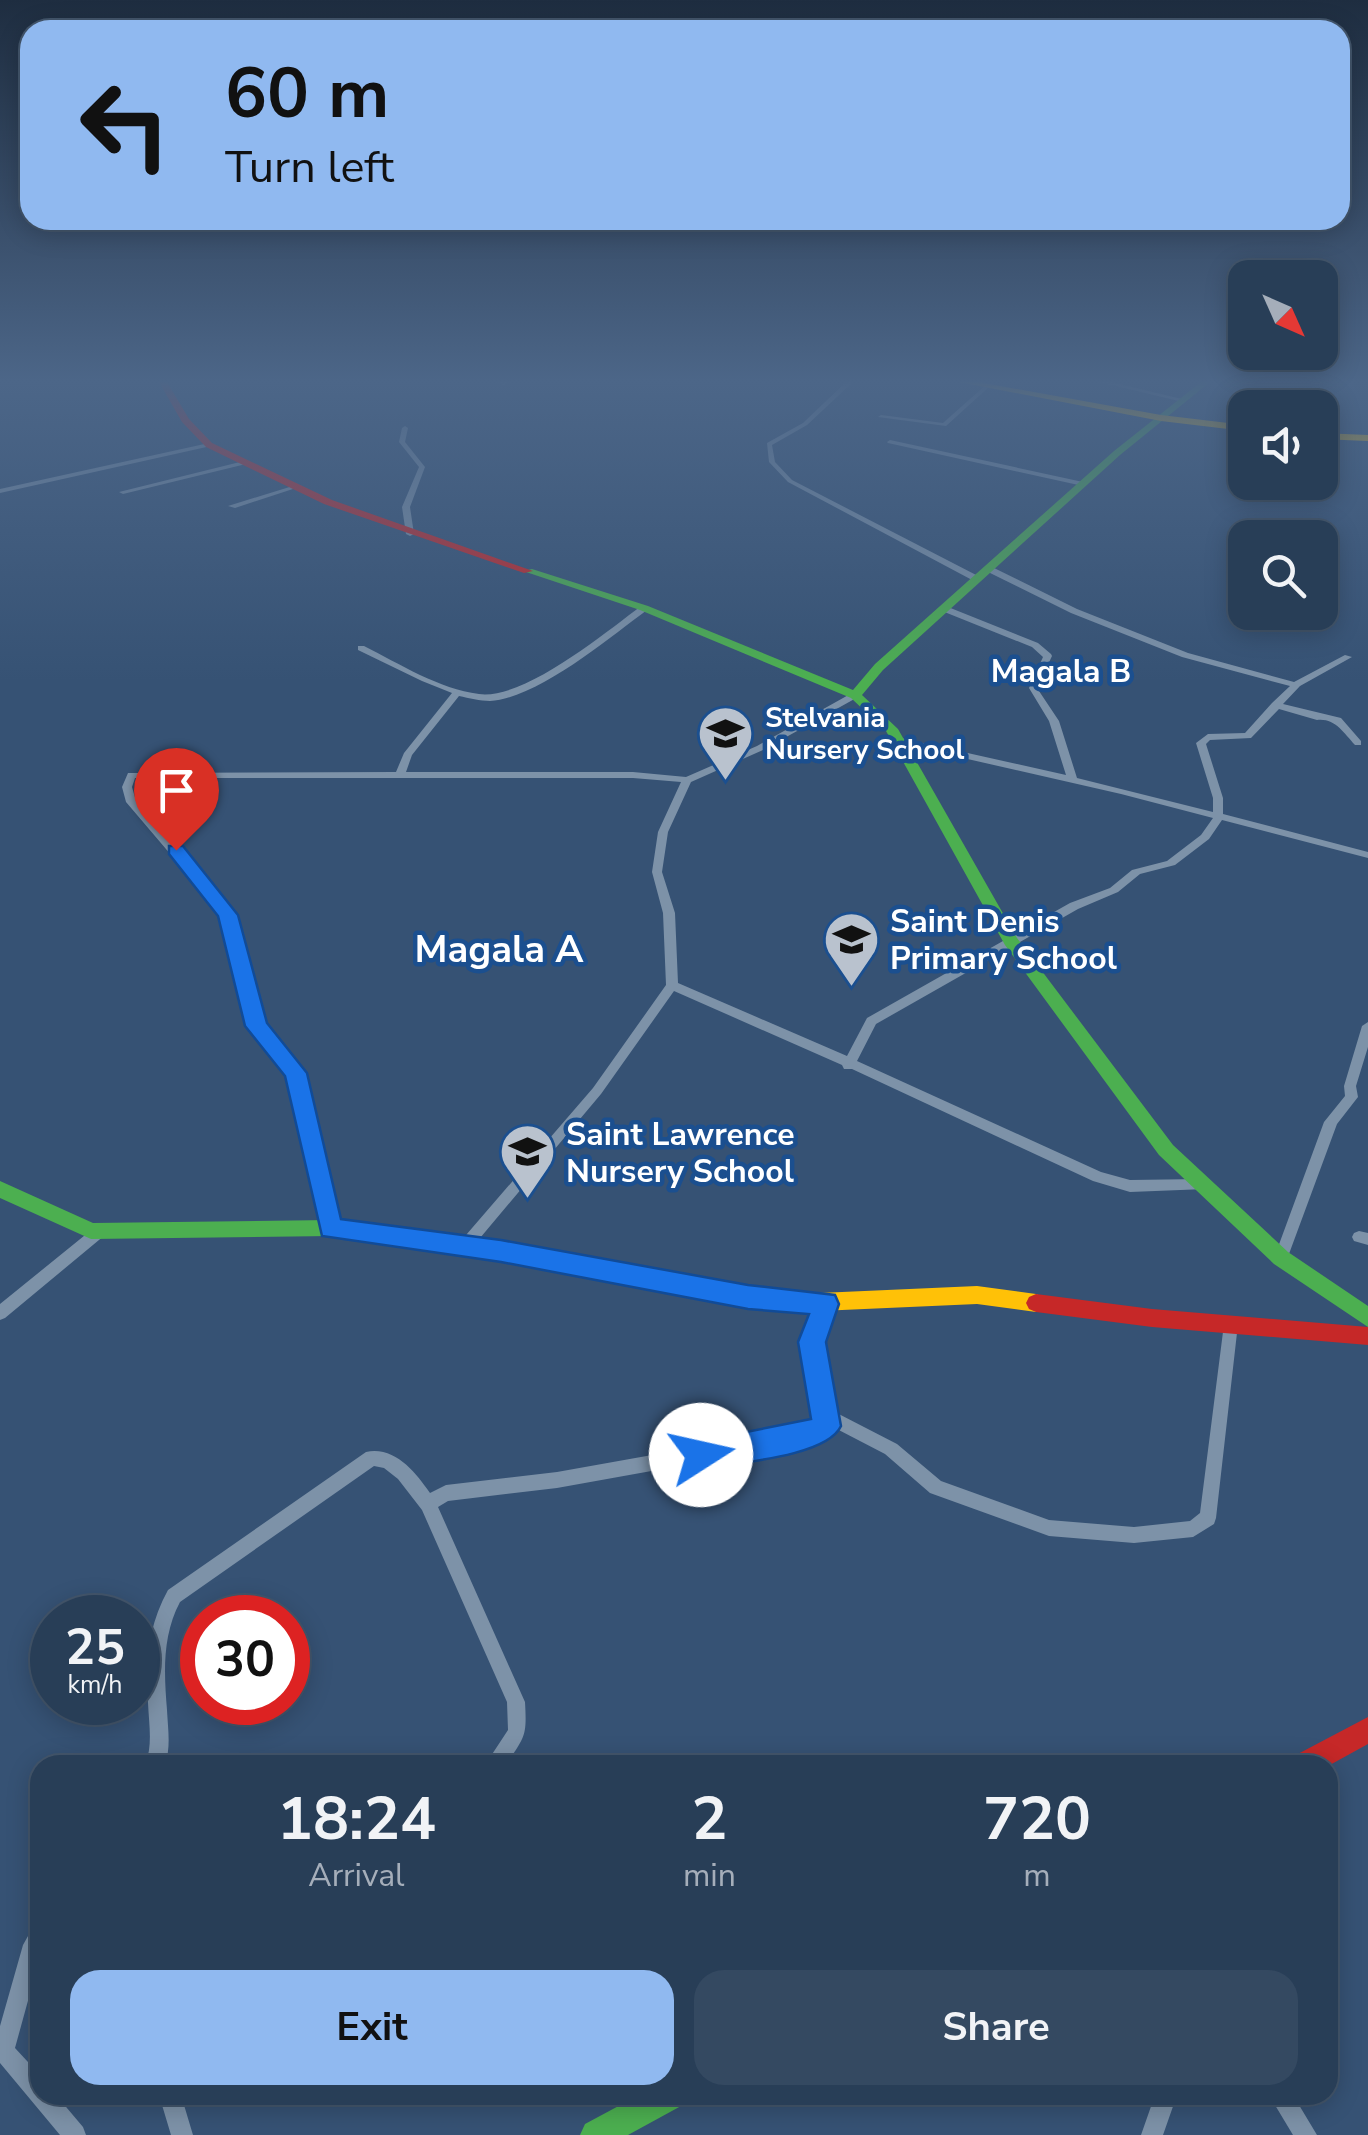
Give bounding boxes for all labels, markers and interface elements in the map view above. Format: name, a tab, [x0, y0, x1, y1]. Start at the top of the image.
text: 60 m	[225, 46, 389, 142]
icon: left	[60, 60, 190, 190]
text: Turn left	[225, 137, 394, 198]
north arrow	[1228, 260, 1338, 370]
map controls	[1228, 260, 1338, 630]
button: sound	[1228, 390, 1338, 500]
button: search	[1228, 520, 1338, 630]
district label: Magala B	[991, 650, 1131, 693]
place label: Stelvania Nursery School	[765, 699, 964, 769]
school or university icon: Stelvania Nursery School	[696, 703, 756, 782]
pin	[134, 748, 219, 851]
icon: arrive	[149, 763, 204, 818]
place label: Saint Denis Primary School	[890, 900, 1117, 980]
school or university icon: Saint Denis Primary School	[821, 909, 881, 988]
district label: Magala A	[415, 924, 584, 975]
place label: Saint Lawrence Nursery School	[566, 1113, 795, 1193]
school or university icon: Saint Lawrence Nursery School	[497, 1122, 557, 1201]
position arrow	[649, 1403, 753, 1507]
speed limit sign: 30	[180, 1595, 310, 1725]
text: 25	[65, 1613, 125, 1682]
text: km/h	[67, 1668, 123, 1702]
text: 18:24	[277, 1778, 436, 1860]
text: 2	[691, 1778, 727, 1860]
text: 720	[983, 1778, 1091, 1860]
text: Arrival	[308, 1854, 405, 1897]
text: min	[683, 1854, 736, 1897]
text: m	[1023, 1854, 1051, 1897]
button: Exit	[70, 1970, 674, 2085]
button: Share	[694, 1970, 1298, 2085]

